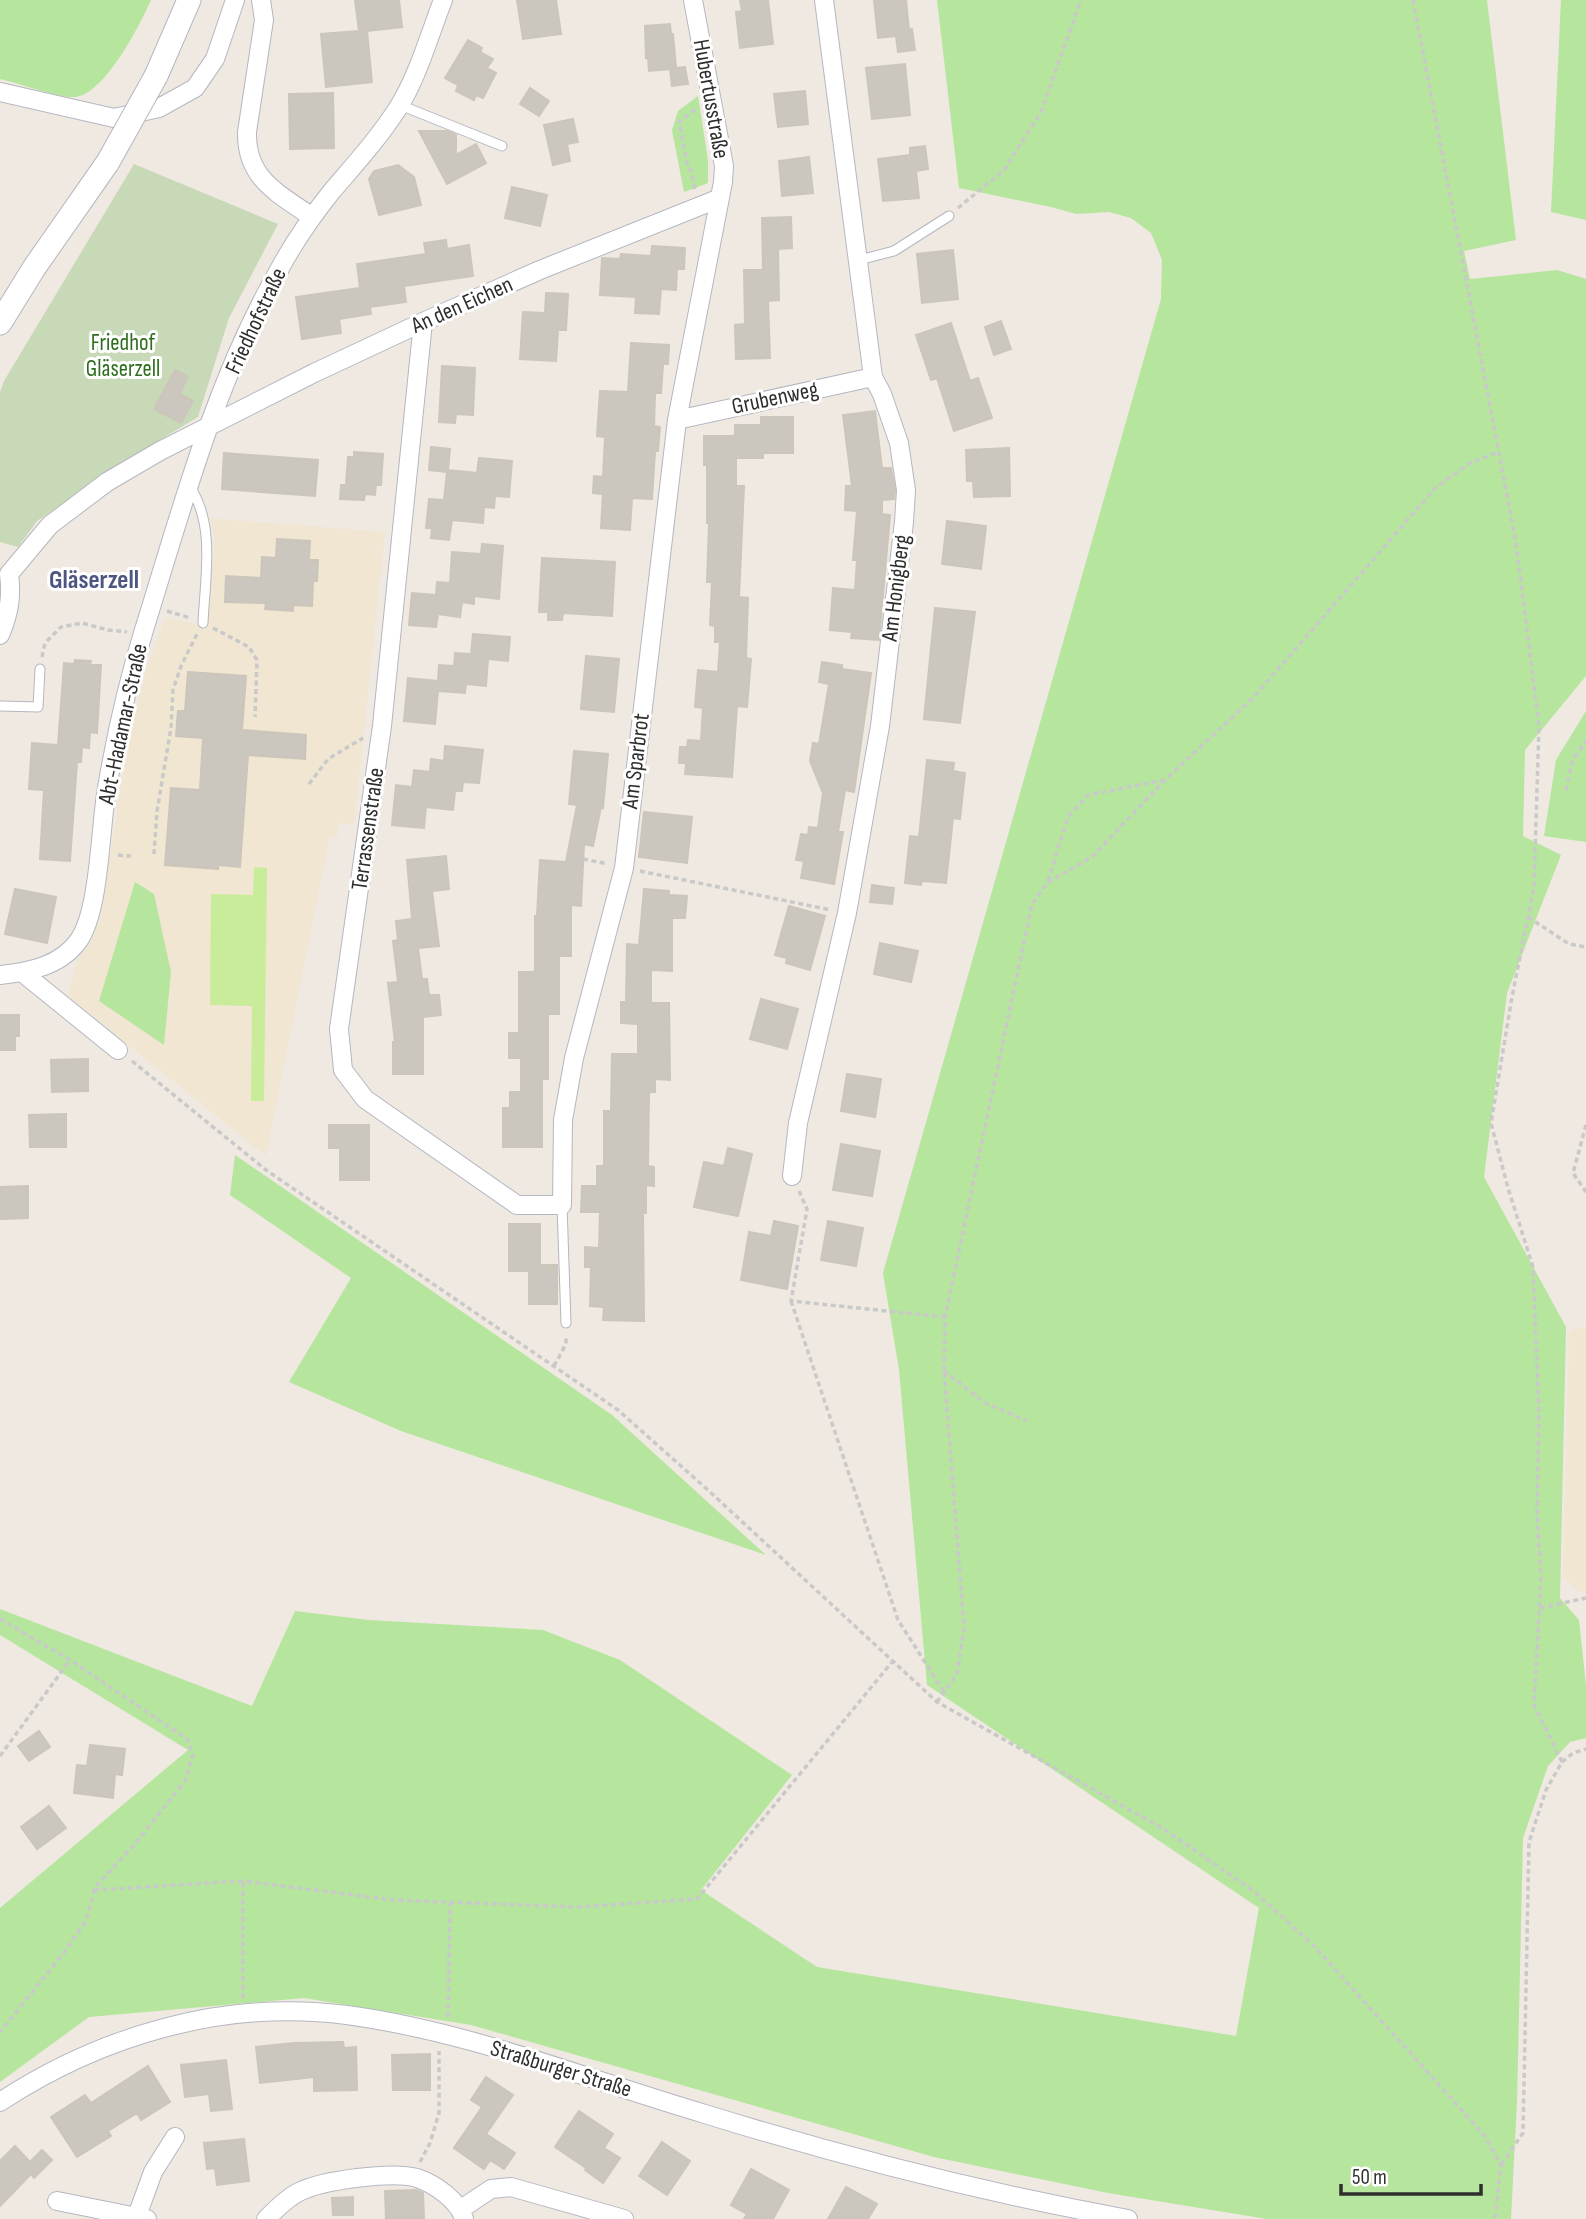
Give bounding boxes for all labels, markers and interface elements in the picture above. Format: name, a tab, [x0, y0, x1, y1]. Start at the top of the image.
street label: Hubertusstraße	[687, 37, 735, 161]
street label: Friedhofstraße	[219, 264, 293, 378]
street label: An den Eichen	[406, 270, 517, 340]
park label: Friedhof Gläserzell	[86, 329, 160, 383]
street label: Grubenweg	[729, 375, 821, 421]
street label: Am Honigberg	[875, 533, 916, 644]
district label: Gläserzell	[49, 565, 139, 596]
street label: Abt-Hadamar-Straße	[92, 641, 154, 808]
street label: Am Sparbrot	[616, 712, 656, 811]
street label: Terrassenstraße	[346, 766, 390, 892]
street label: Straßburger Straße	[487, 2034, 635, 2104]
scale bar	[1341, 2152, 1481, 2196]
text: 50 m	[1352, 2165, 1387, 2190]

